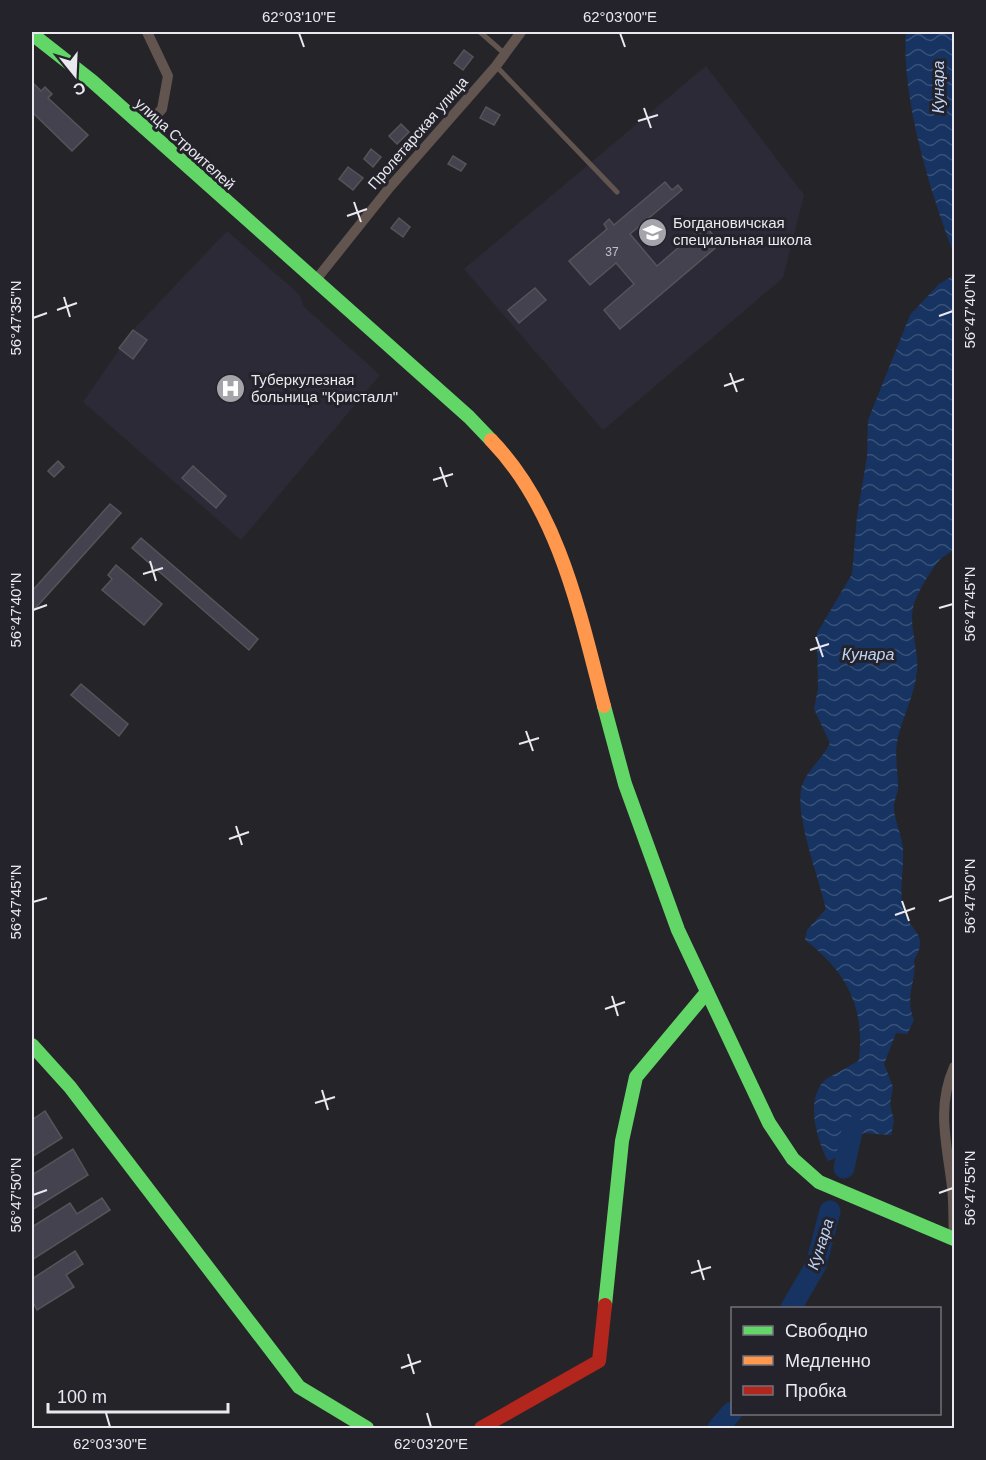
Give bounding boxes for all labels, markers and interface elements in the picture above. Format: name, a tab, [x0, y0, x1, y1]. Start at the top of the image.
text: 62°03'10"E	[262, 8, 336, 25]
text: 62°03'00"E	[583, 8, 657, 25]
north arrow	[45, 45, 105, 105]
water label: Кунара	[930, 61, 947, 113]
street label: Пролетарская улица	[364, 72, 471, 192]
text: С	[71, 79, 88, 99]
street label: улица Строителей	[132, 94, 239, 193]
place label: Богдановичская специальная школа	[673, 214, 812, 248]
school or university icon: Богдановичская специальная школа	[636, 216, 668, 248]
house number: 37	[605, 245, 619, 259]
text: 56°47'40"N	[961, 273, 978, 349]
text: 56°47'35"N	[7, 280, 24, 356]
place label: Туберкулезная больница "Кристалл"	[251, 371, 398, 405]
hospital icon: Туберкулезная больница "Кристалл"	[214, 373, 246, 405]
text: 56°47'45"N	[961, 566, 978, 642]
text: 56°47'40"N	[7, 572, 24, 648]
water label: Кунара	[842, 646, 894, 663]
text: 56°47'50"N	[961, 858, 978, 934]
text: 56°47'45"N	[7, 864, 24, 940]
text: 56°47'55"N	[961, 1150, 978, 1226]
text: 56°47'50"N	[7, 1157, 24, 1233]
water label: Кунара	[804, 1216, 837, 1272]
legend	[731, 1307, 941, 1415]
text: Свободно	[785, 1321, 868, 1341]
text: Медленно	[785, 1351, 871, 1371]
scale bar	[48, 1376, 228, 1414]
text: Пробка	[785, 1381, 848, 1401]
text: 100 m	[57, 1387, 107, 1407]
text: 62°03'30"E	[73, 1435, 147, 1452]
text: 62°03'20"E	[394, 1435, 468, 1452]

